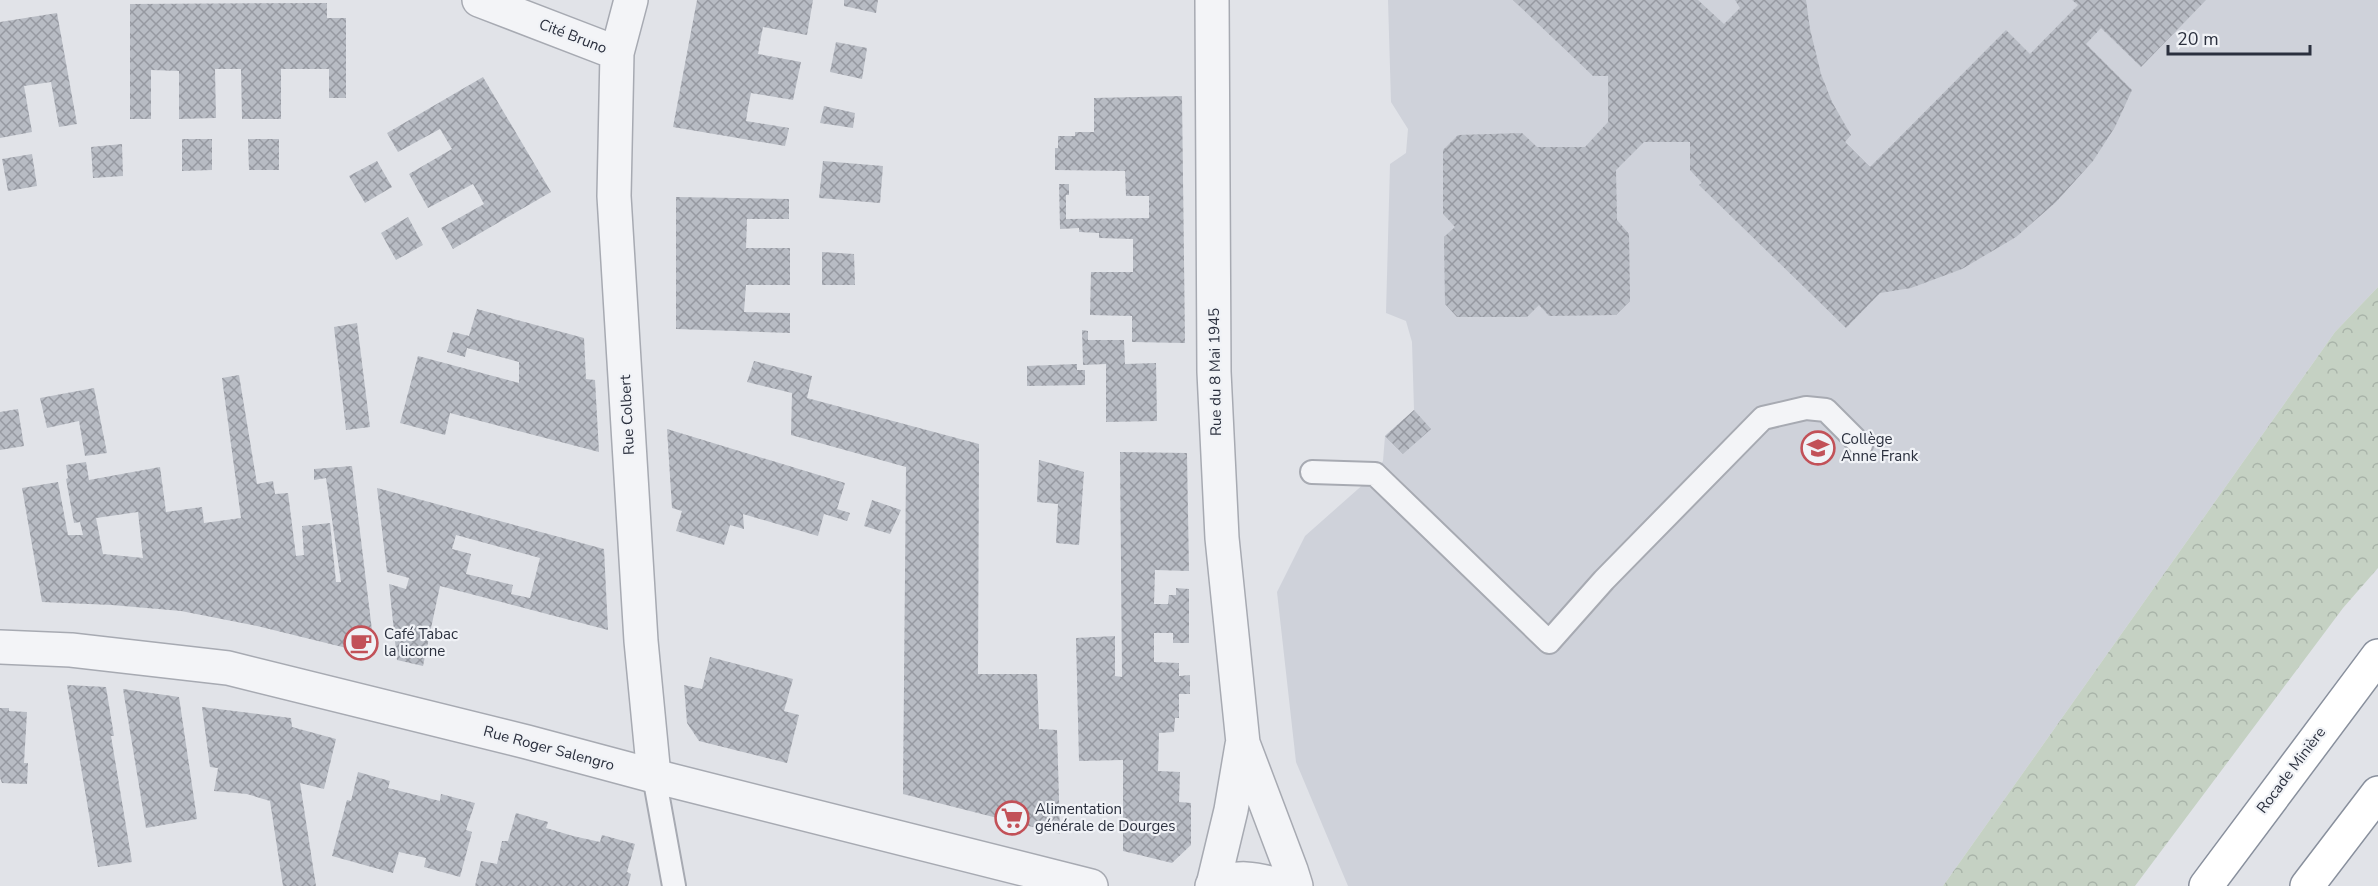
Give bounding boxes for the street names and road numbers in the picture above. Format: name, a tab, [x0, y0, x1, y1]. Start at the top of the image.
street label: Cité Bruno	[536, 14, 610, 58]
street label: Rue du 8 Mai 1945	[1204, 308, 1226, 436]
street label: Rue Colbert	[615, 374, 639, 456]
street label: Rue Roger Salengro	[481, 721, 617, 775]
street label: Rocade Minière	[2252, 723, 2330, 817]

